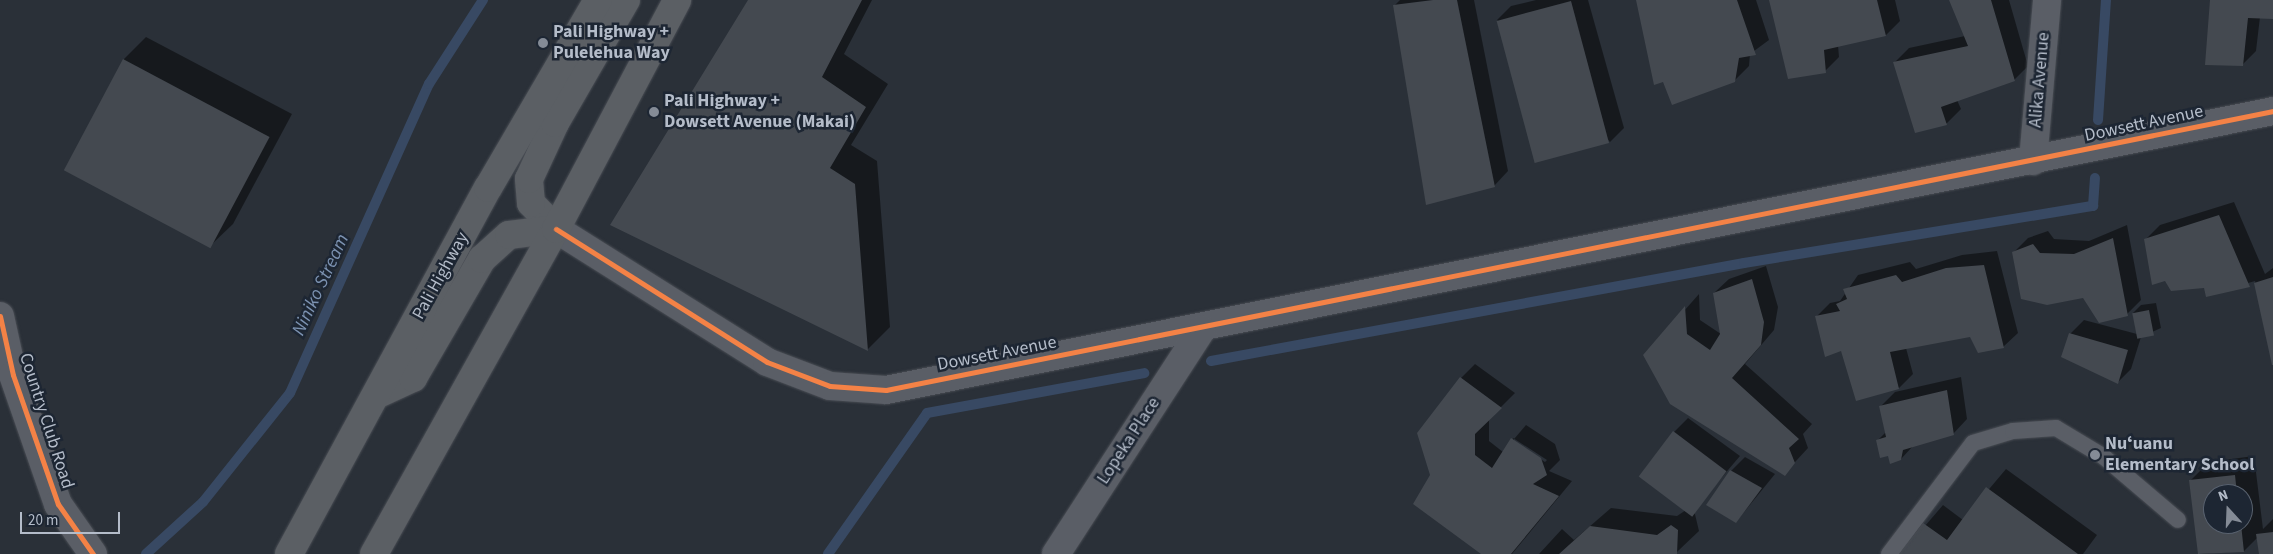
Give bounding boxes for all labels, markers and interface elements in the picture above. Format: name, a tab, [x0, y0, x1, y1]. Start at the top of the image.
place label: Pali Highway + Pulelehua Way	[553, 22, 670, 64]
street label: Alika Avenue	[2025, 31, 2055, 129]
marker: Pali Highway + Pulelehua Way	[537, 37, 549, 49]
place label: Pali Highway + Dowsett Avenue (Makai)	[664, 91, 855, 134]
street label: Dowsett Avenue	[2083, 101, 2205, 147]
marker: Pali Highway + Dowsett Avenue (Makai)	[648, 106, 660, 118]
street label: Pali Highway	[408, 229, 474, 323]
water label: Niniko Stream	[288, 231, 354, 339]
street label: Dowsett Avenue	[936, 332, 1058, 376]
street label: Country Club Road	[14, 350, 78, 492]
street label: Lopeka Place	[1093, 394, 1165, 488]
place label: Nuʻuanu Elementary School	[2105, 434, 2255, 476]
marker: Nuʻuanu Elementary School	[2089, 449, 2101, 461]
north arrow	[2203, 484, 2253, 534]
text: N	[2215, 485, 2231, 507]
scale bar	[22, 502, 122, 534]
text: 20 m	[28, 510, 58, 531]

